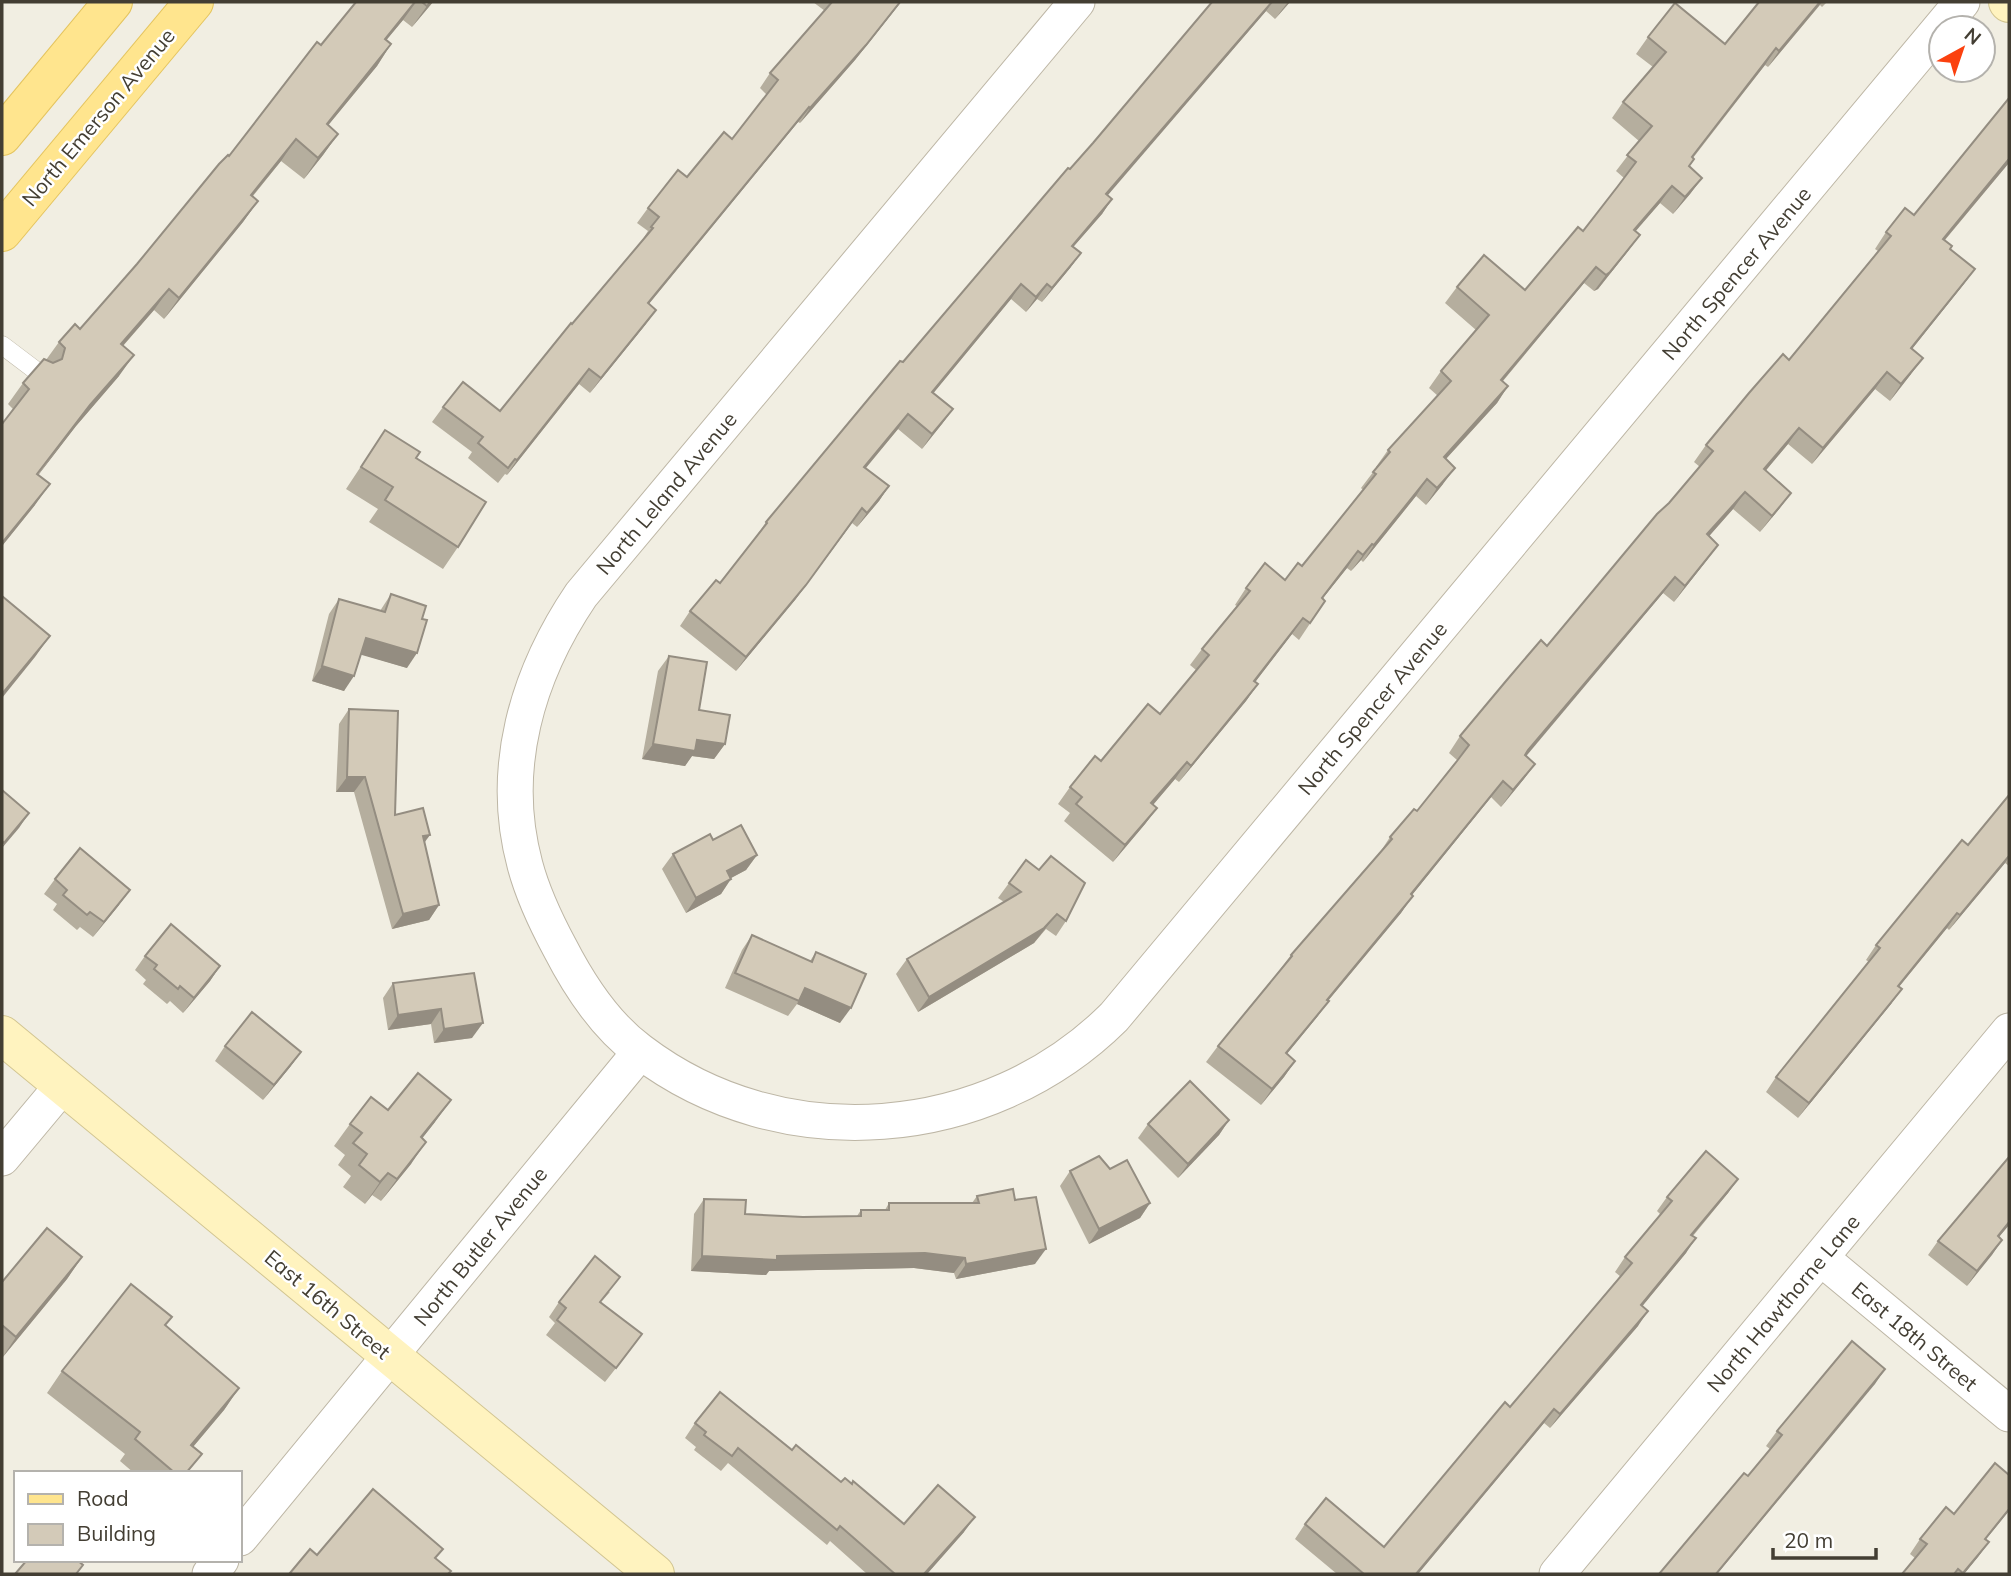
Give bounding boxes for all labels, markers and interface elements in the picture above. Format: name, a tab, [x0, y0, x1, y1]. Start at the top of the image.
north arrow	[1927, 14, 1997, 84]
text: N	[1960, 22, 1986, 50]
street label: North Emerson Avenue	[16, 23, 180, 211]
street label: North Spencer Avenue	[1656, 181, 1816, 365]
street label: North Leland Avenue	[590, 406, 742, 580]
street label: North Spencer Avenue	[1292, 616, 1452, 800]
street label: North Butler Avenue	[408, 1161, 552, 1331]
street label: North Hawthorne Lane	[1701, 1209, 1865, 1397]
street label: East 16th Street	[260, 1244, 396, 1364]
street label: East 18th Street	[1847, 1276, 1983, 1396]
legend	[14, 1471, 242, 1562]
text: Road	[77, 1485, 128, 1511]
scale bar	[1773, 1516, 1876, 1560]
text: Building	[77, 1520, 156, 1546]
text: 20 m	[1784, 1527, 1833, 1553]

